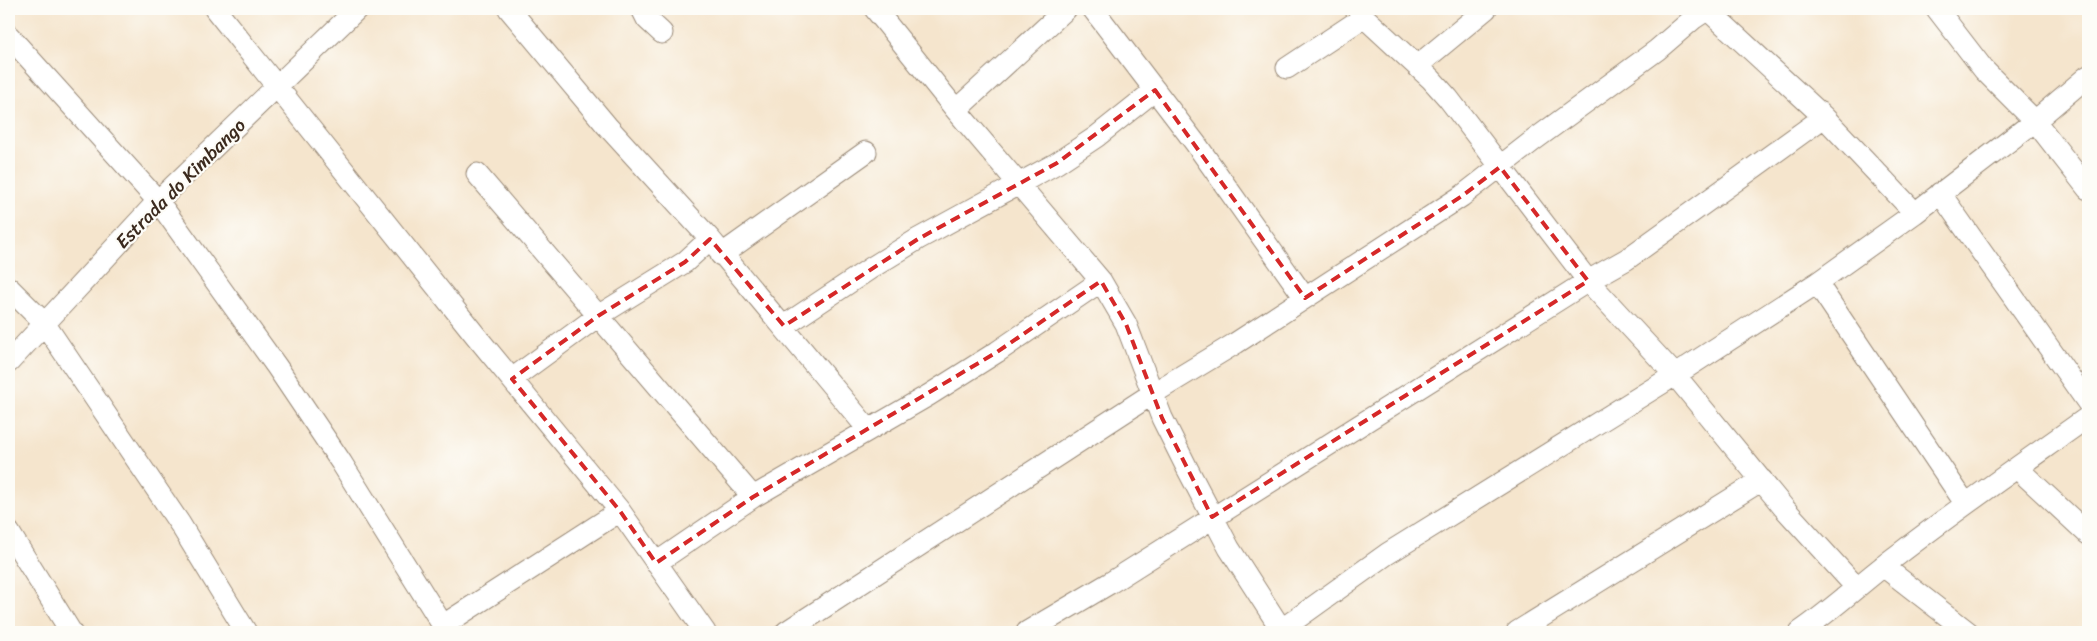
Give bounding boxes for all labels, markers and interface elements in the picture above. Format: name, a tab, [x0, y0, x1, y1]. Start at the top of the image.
street label: Estrada do Kimbango	[107, 110, 254, 257]

